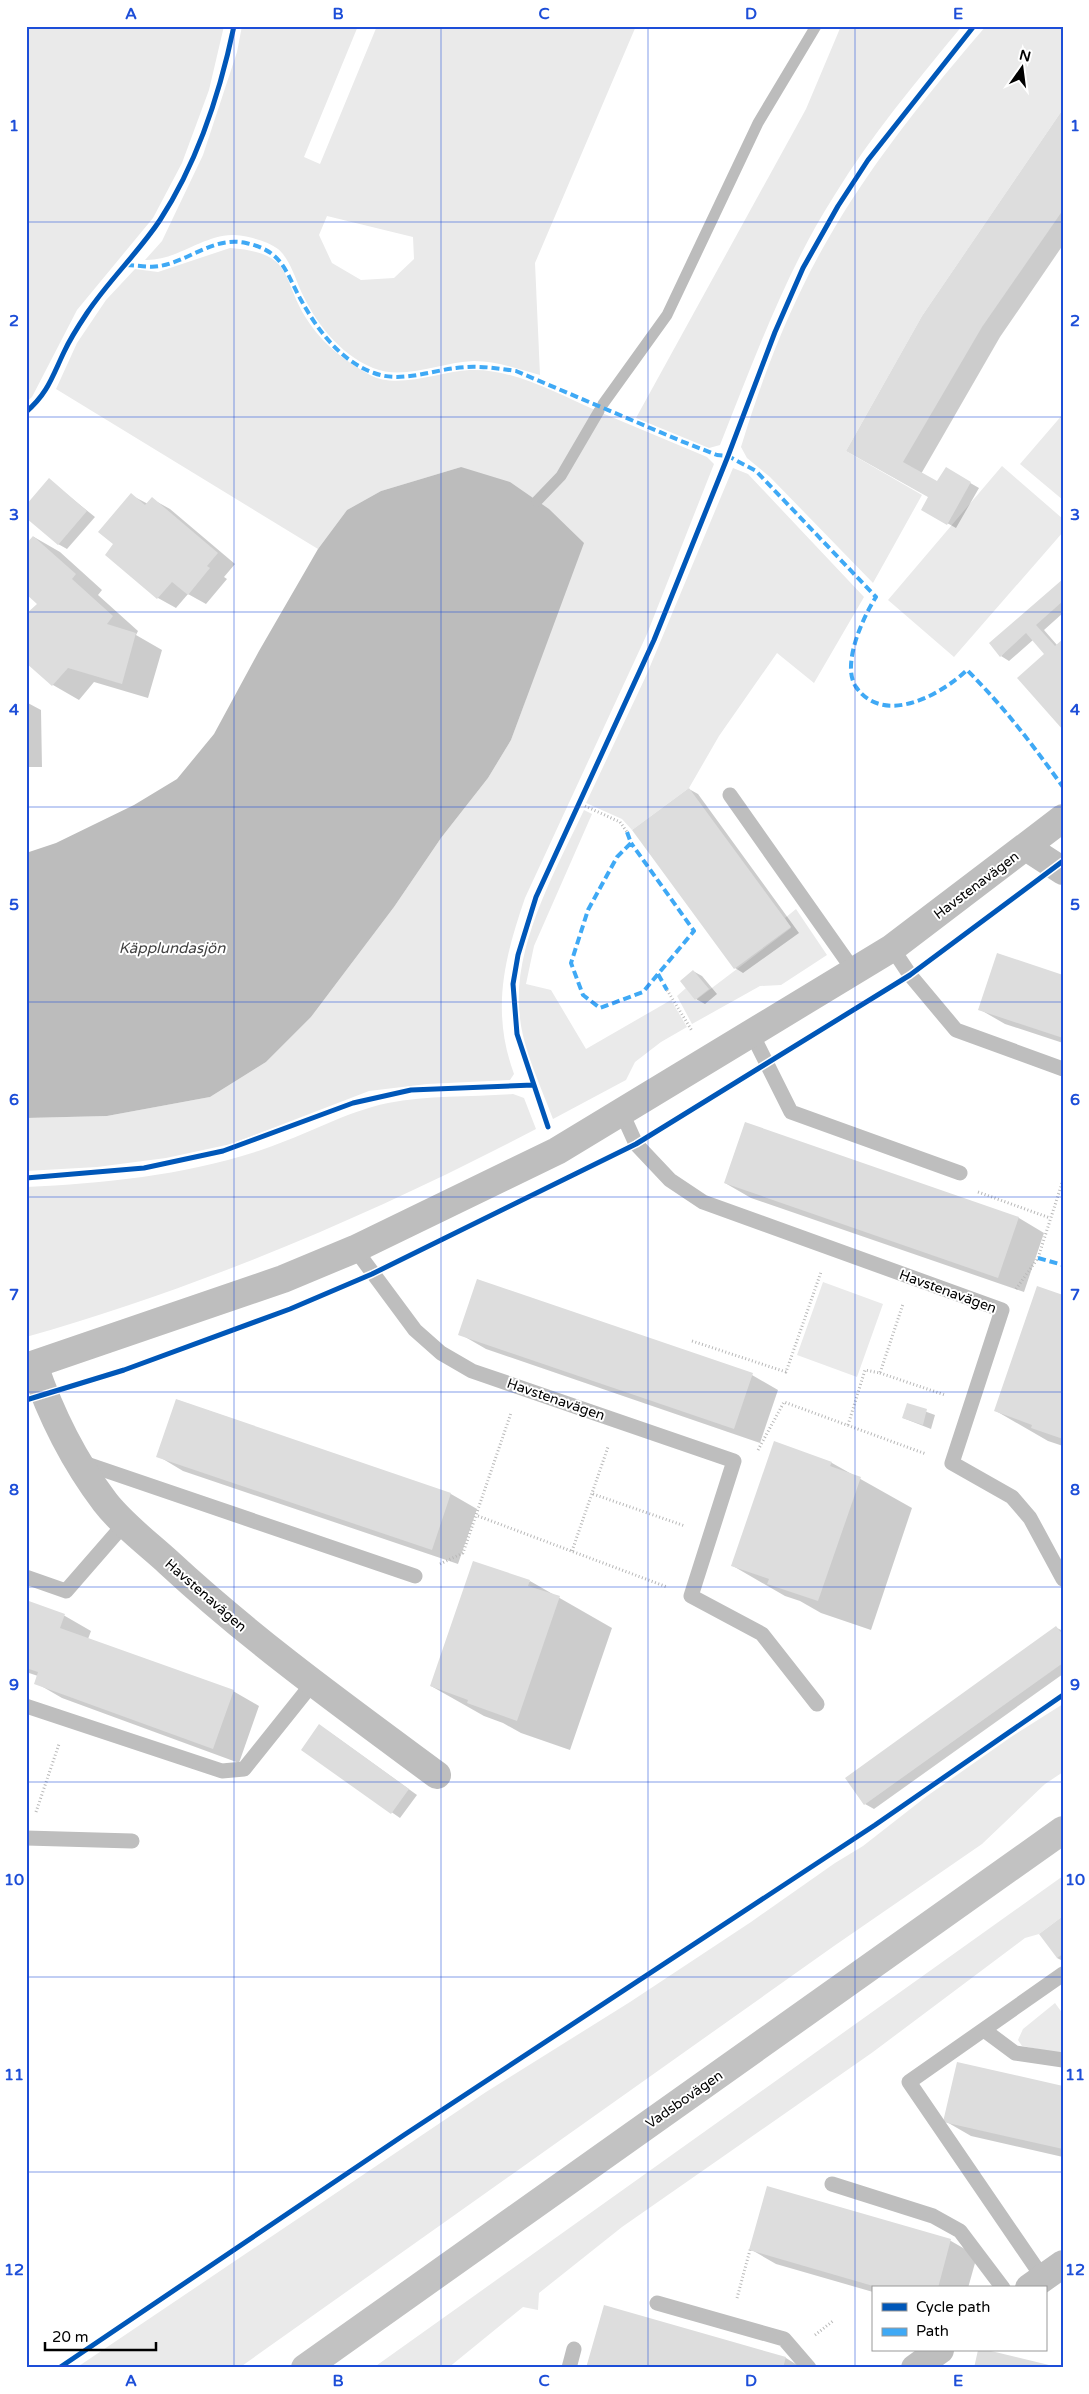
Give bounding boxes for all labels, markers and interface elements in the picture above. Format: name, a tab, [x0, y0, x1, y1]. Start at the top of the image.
text: A	[125, 4, 137, 24]
text: B	[332, 4, 344, 24]
text: C	[538, 4, 550, 24]
text: D	[745, 4, 757, 24]
text: E	[953, 4, 963, 24]
north arrow	[996, 42, 1046, 92]
text: N	[1018, 46, 1033, 65]
text: 1	[9, 116, 19, 136]
text: 1	[1070, 116, 1080, 136]
text: 2	[9, 311, 19, 331]
text: 2	[1070, 311, 1080, 331]
text: 3	[9, 505, 19, 525]
text: 3	[1070, 505, 1080, 525]
text: 4	[9, 700, 19, 720]
text: 4	[1070, 700, 1080, 720]
street label: Havstenavägen	[930, 848, 1022, 923]
text: 5	[9, 895, 19, 915]
text: 5	[1070, 895, 1080, 915]
water label: Käpplundasjön	[119, 939, 226, 957]
text: 6	[9, 1090, 19, 1110]
text: 6	[1070, 1090, 1080, 1110]
street label: Havstenavägen	[897, 1266, 999, 1317]
text: 7	[9, 1285, 19, 1305]
text: 7	[1070, 1285, 1080, 1305]
street label: Havstenavägen	[505, 1375, 607, 1424]
text: 8	[9, 1480, 19, 1500]
text: 8	[1070, 1480, 1080, 1500]
street label: Havstenavägen	[161, 1555, 250, 1635]
text: 9	[9, 1675, 19, 1695]
text: 9	[1070, 1675, 1080, 1695]
text: 10	[4, 1870, 24, 1890]
text: 10	[1065, 1870, 1085, 1890]
text: 11	[4, 2065, 24, 2085]
text: 11	[1065, 2065, 1085, 2085]
street label: Vadsbovägen	[643, 2067, 726, 2132]
text: 12	[4, 2260, 24, 2280]
text: 12	[1065, 2260, 1085, 2280]
legend	[872, 2286, 1046, 2352]
text: Cycle path	[916, 2298, 990, 2316]
scale bar	[45, 2319, 156, 2351]
text: Path	[916, 2322, 949, 2340]
text: 20 m	[52, 2328, 89, 2346]
text: A	[125, 2371, 137, 2391]
text: B	[332, 2371, 344, 2391]
text: C	[538, 2371, 550, 2391]
text: D	[745, 2371, 757, 2391]
text: E	[953, 2371, 963, 2391]

